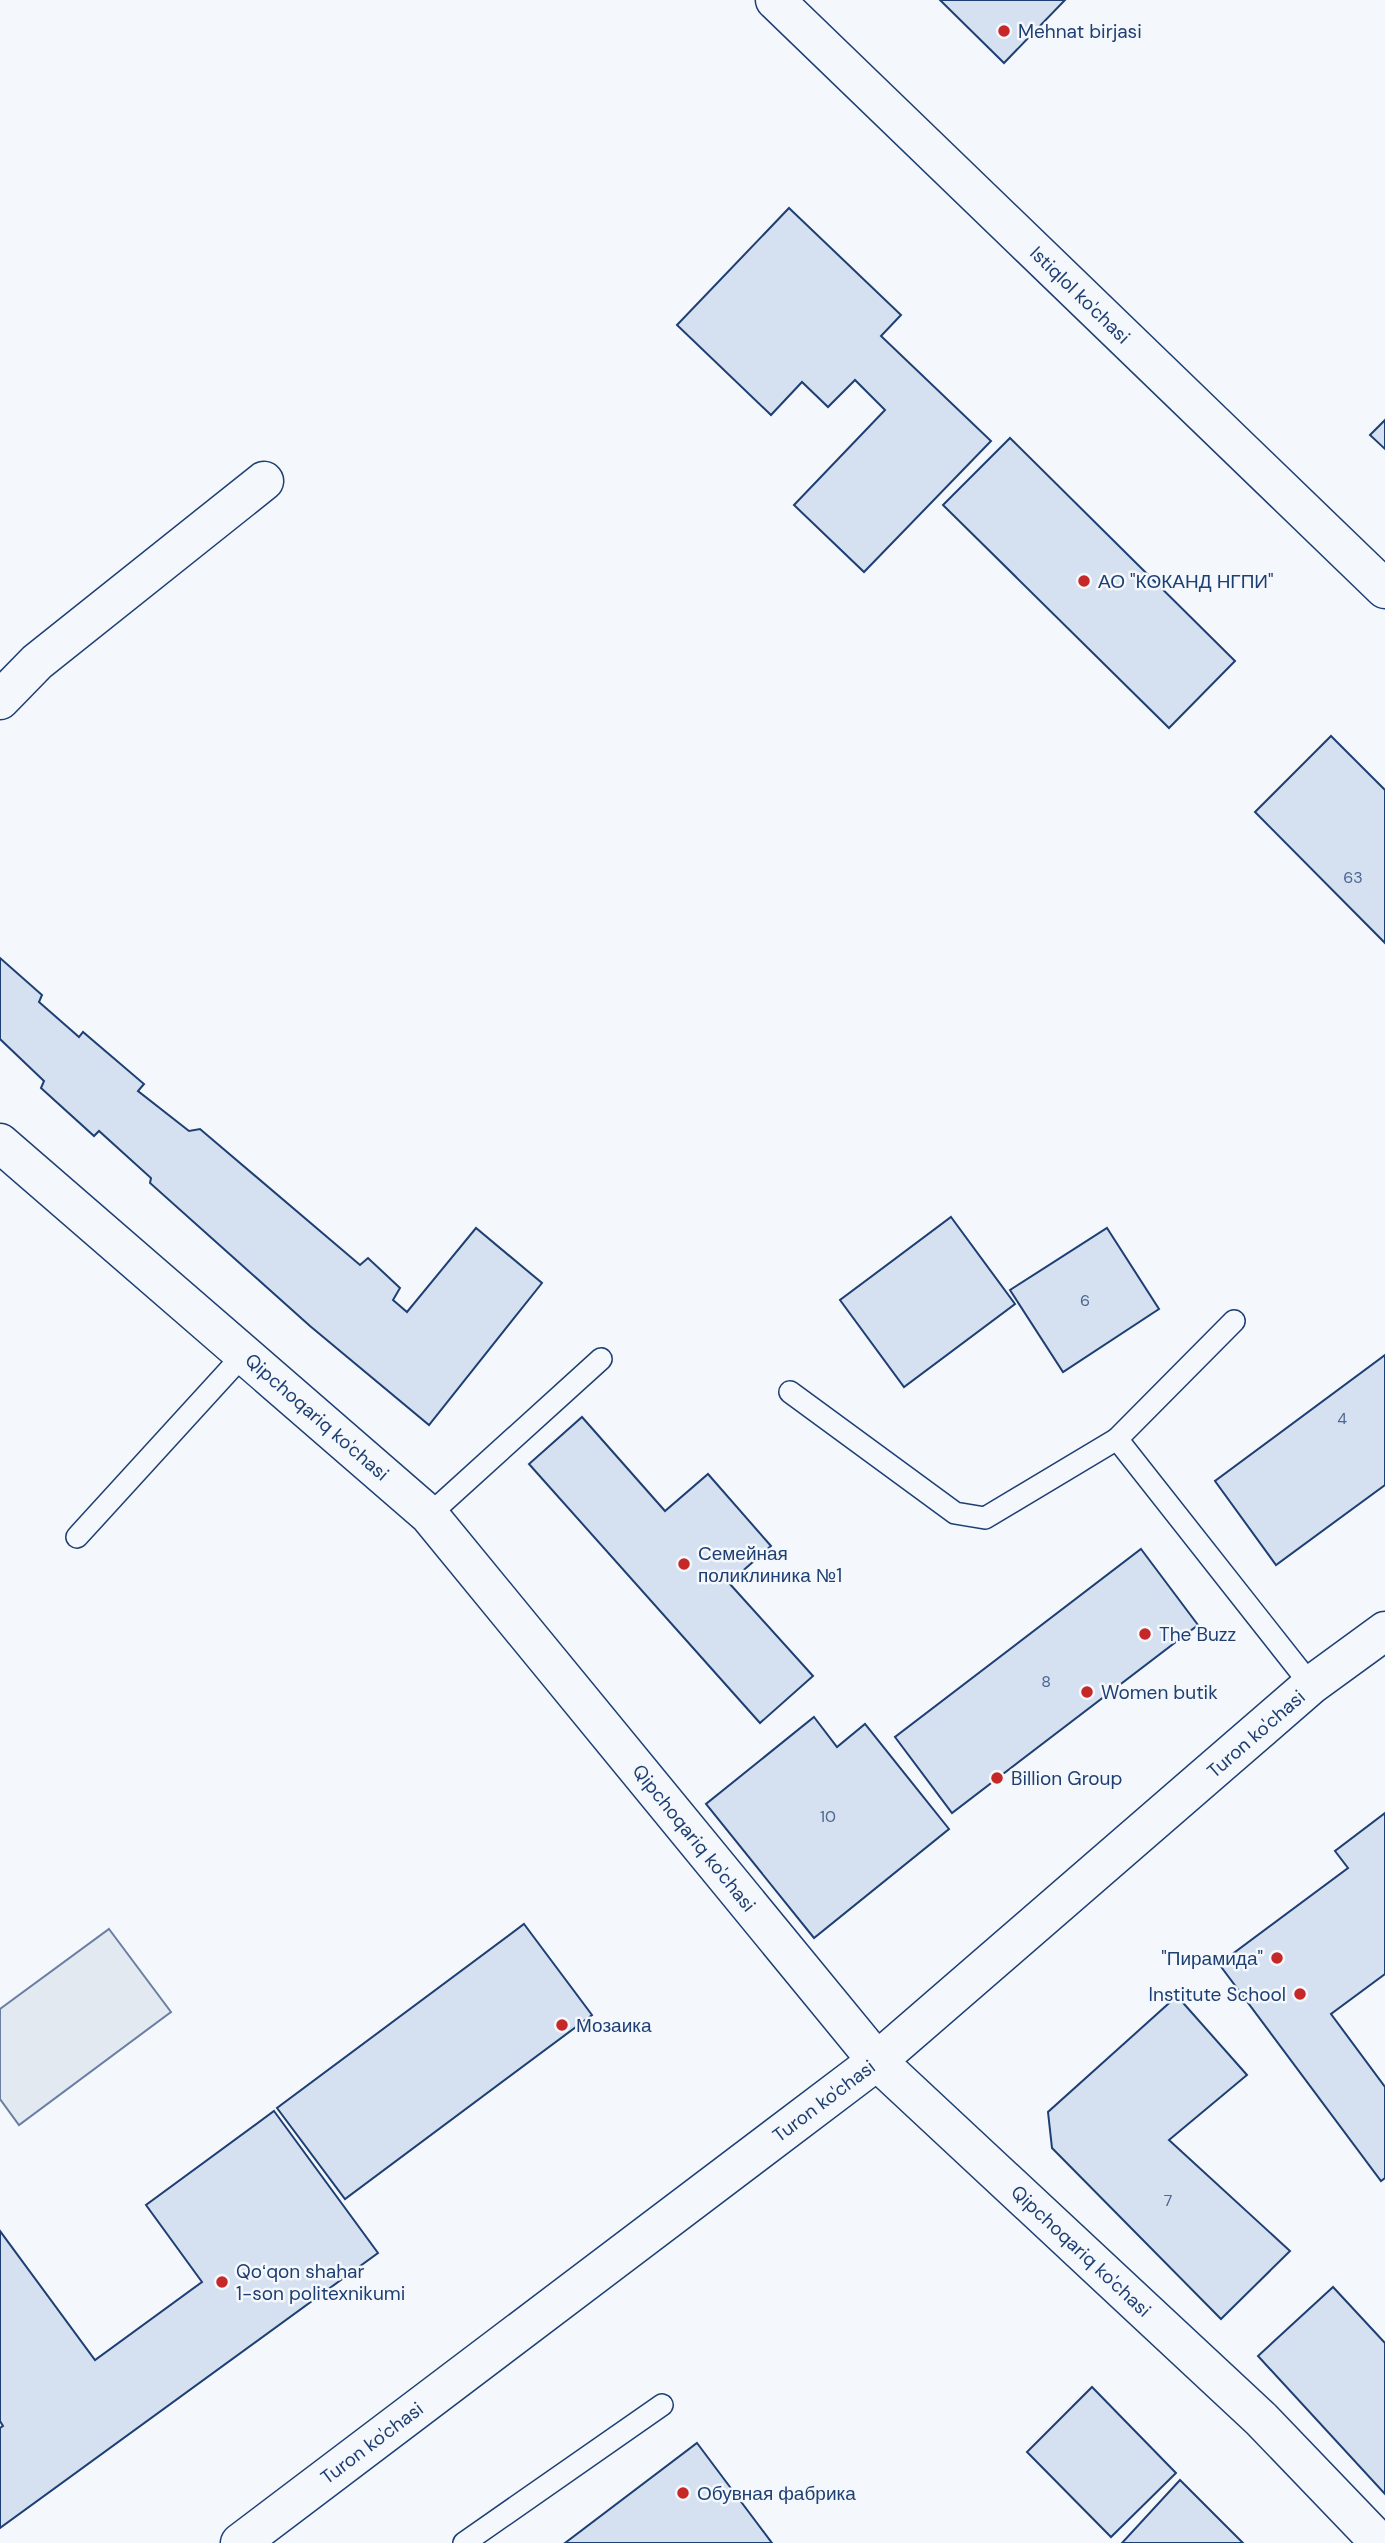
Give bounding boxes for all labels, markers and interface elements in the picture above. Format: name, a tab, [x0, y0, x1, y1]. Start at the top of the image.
place label: Mehnat birjasi	[1018, 19, 1142, 44]
marker: Mehnat birjasi	[996, 23, 1012, 39]
street label: Istiqlol ko'chasi	[1025, 241, 1135, 349]
place label: АО "КОКАНД НГПИ"	[1098, 569, 1274, 594]
marker: АО "КОКАНД НГПИ"	[1076, 573, 1092, 589]
house number: 63	[1343, 867, 1363, 888]
house number: 6	[1080, 1290, 1090, 1311]
street label: Qipchoqariq ko'chasi	[240, 1348, 394, 1486]
house number: 4	[1337, 1408, 1347, 1429]
place label: Семейная поликлиника №1	[698, 1541, 842, 1588]
marker: Семейная поликлиника №1	[676, 1556, 692, 1572]
place label: The Buzz	[1159, 1622, 1236, 1647]
marker: The Buzz	[1137, 1626, 1153, 1642]
house number: 8	[1041, 1671, 1051, 1692]
place label: Women butik	[1101, 1680, 1218, 1705]
marker: Women butik	[1079, 1684, 1095, 1700]
street label: Turon ko'chasi	[1202, 1684, 1310, 1784]
street label: Qipchoqariq ko'chasi	[627, 1759, 761, 1917]
place label: Billion Group	[1011, 1766, 1122, 1791]
marker: Billion Group	[989, 1770, 1005, 1786]
house number: 10	[820, 1806, 836, 1827]
place label: "Пирамида"	[1161, 1946, 1263, 1971]
marker: "Пирамида"	[1269, 1950, 1285, 1966]
place label: Institute School	[1149, 1982, 1286, 2007]
marker: Institute School	[1292, 1986, 1308, 2002]
place label: Мозаика	[576, 2013, 652, 2038]
marker: Мозаика	[554, 2017, 570, 2033]
street label: Turon ko'chasi	[768, 2054, 880, 2148]
street label: Qipchoqariq ko'chasi	[1006, 2180, 1156, 2322]
house number: 7	[1164, 2190, 1172, 2211]
place label: Qoʻqon shahar 1-son politexnikumi	[236, 2259, 405, 2306]
marker: Qoʻqon shahar 1-son politexnikumi	[214, 2274, 230, 2290]
street label: Turon ko'chasi	[316, 2396, 428, 2490]
place label: Обувная фабрика	[697, 2481, 856, 2506]
marker: Обувная фабрика	[675, 2485, 691, 2501]

